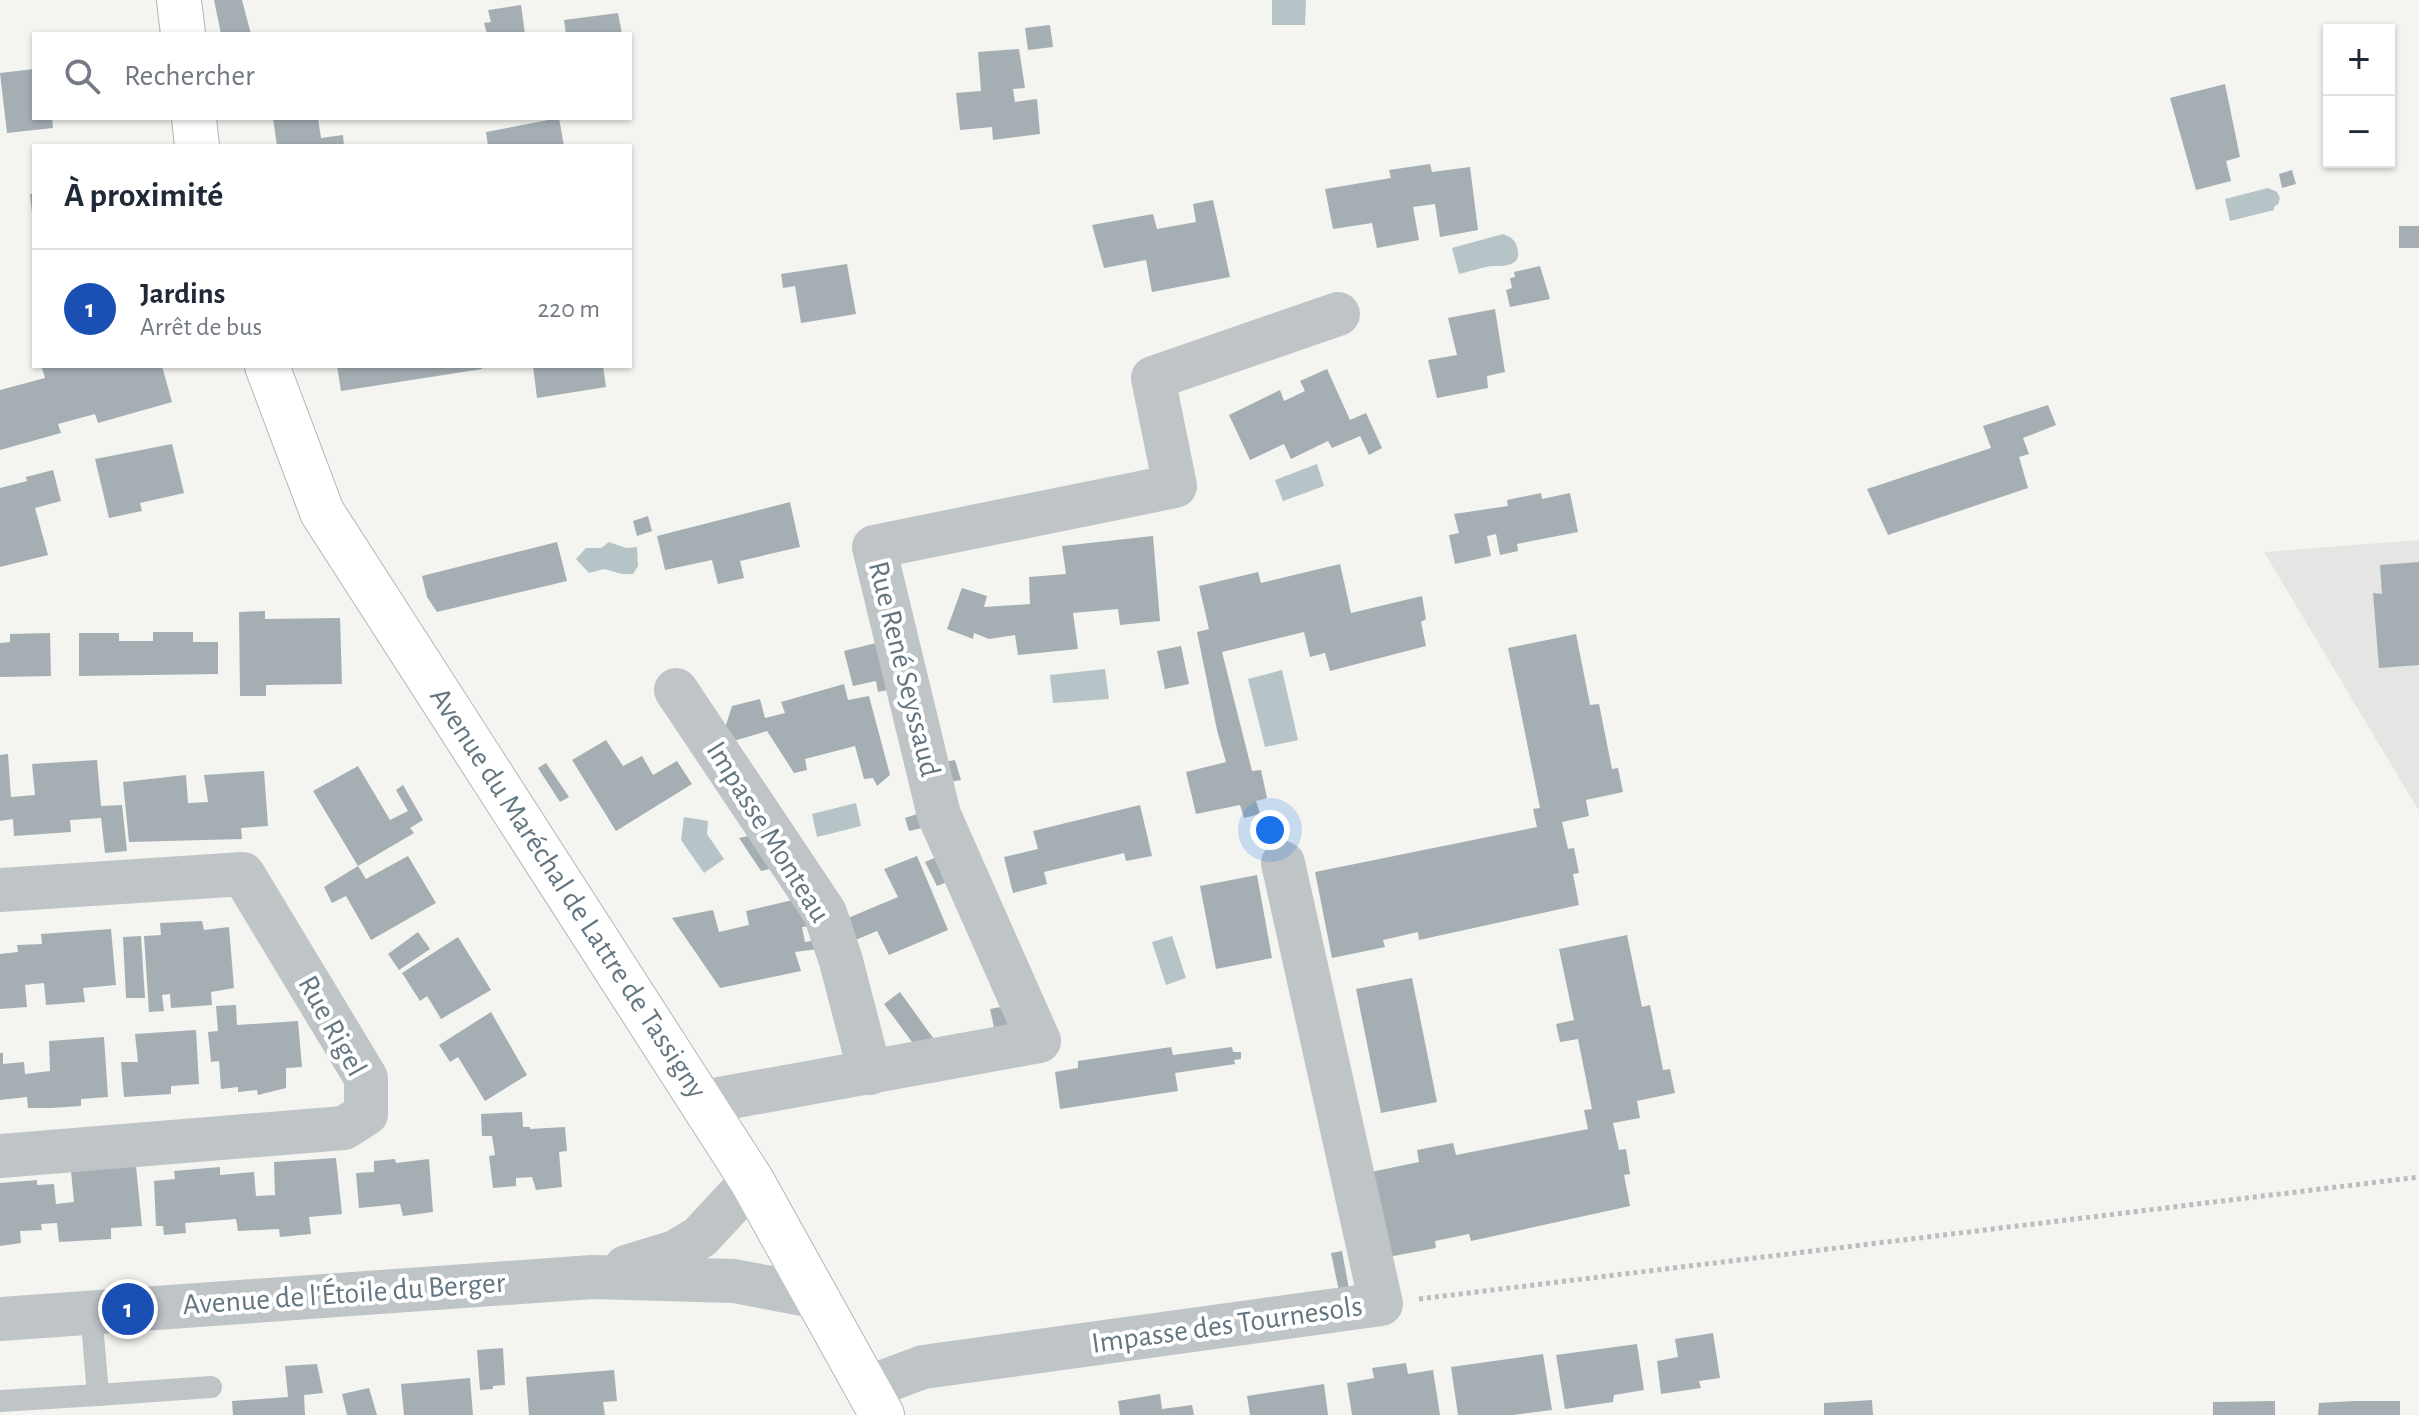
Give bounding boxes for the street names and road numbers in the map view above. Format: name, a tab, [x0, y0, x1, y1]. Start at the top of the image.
street label: Rue René Seyssaud	[863, 558, 945, 780]
street label: Avenue du Maréchal de Lattre de Tassigny	[424, 682, 712, 1104]
street label: Impasse Monteau	[700, 736, 836, 928]
street label: Rue Rigel	[292, 971, 372, 1081]
street label: Avenue de l'Étoile du Berger	[181, 1266, 507, 1320]
street label: Impasse des Tournesols	[1090, 1291, 1364, 1359]

